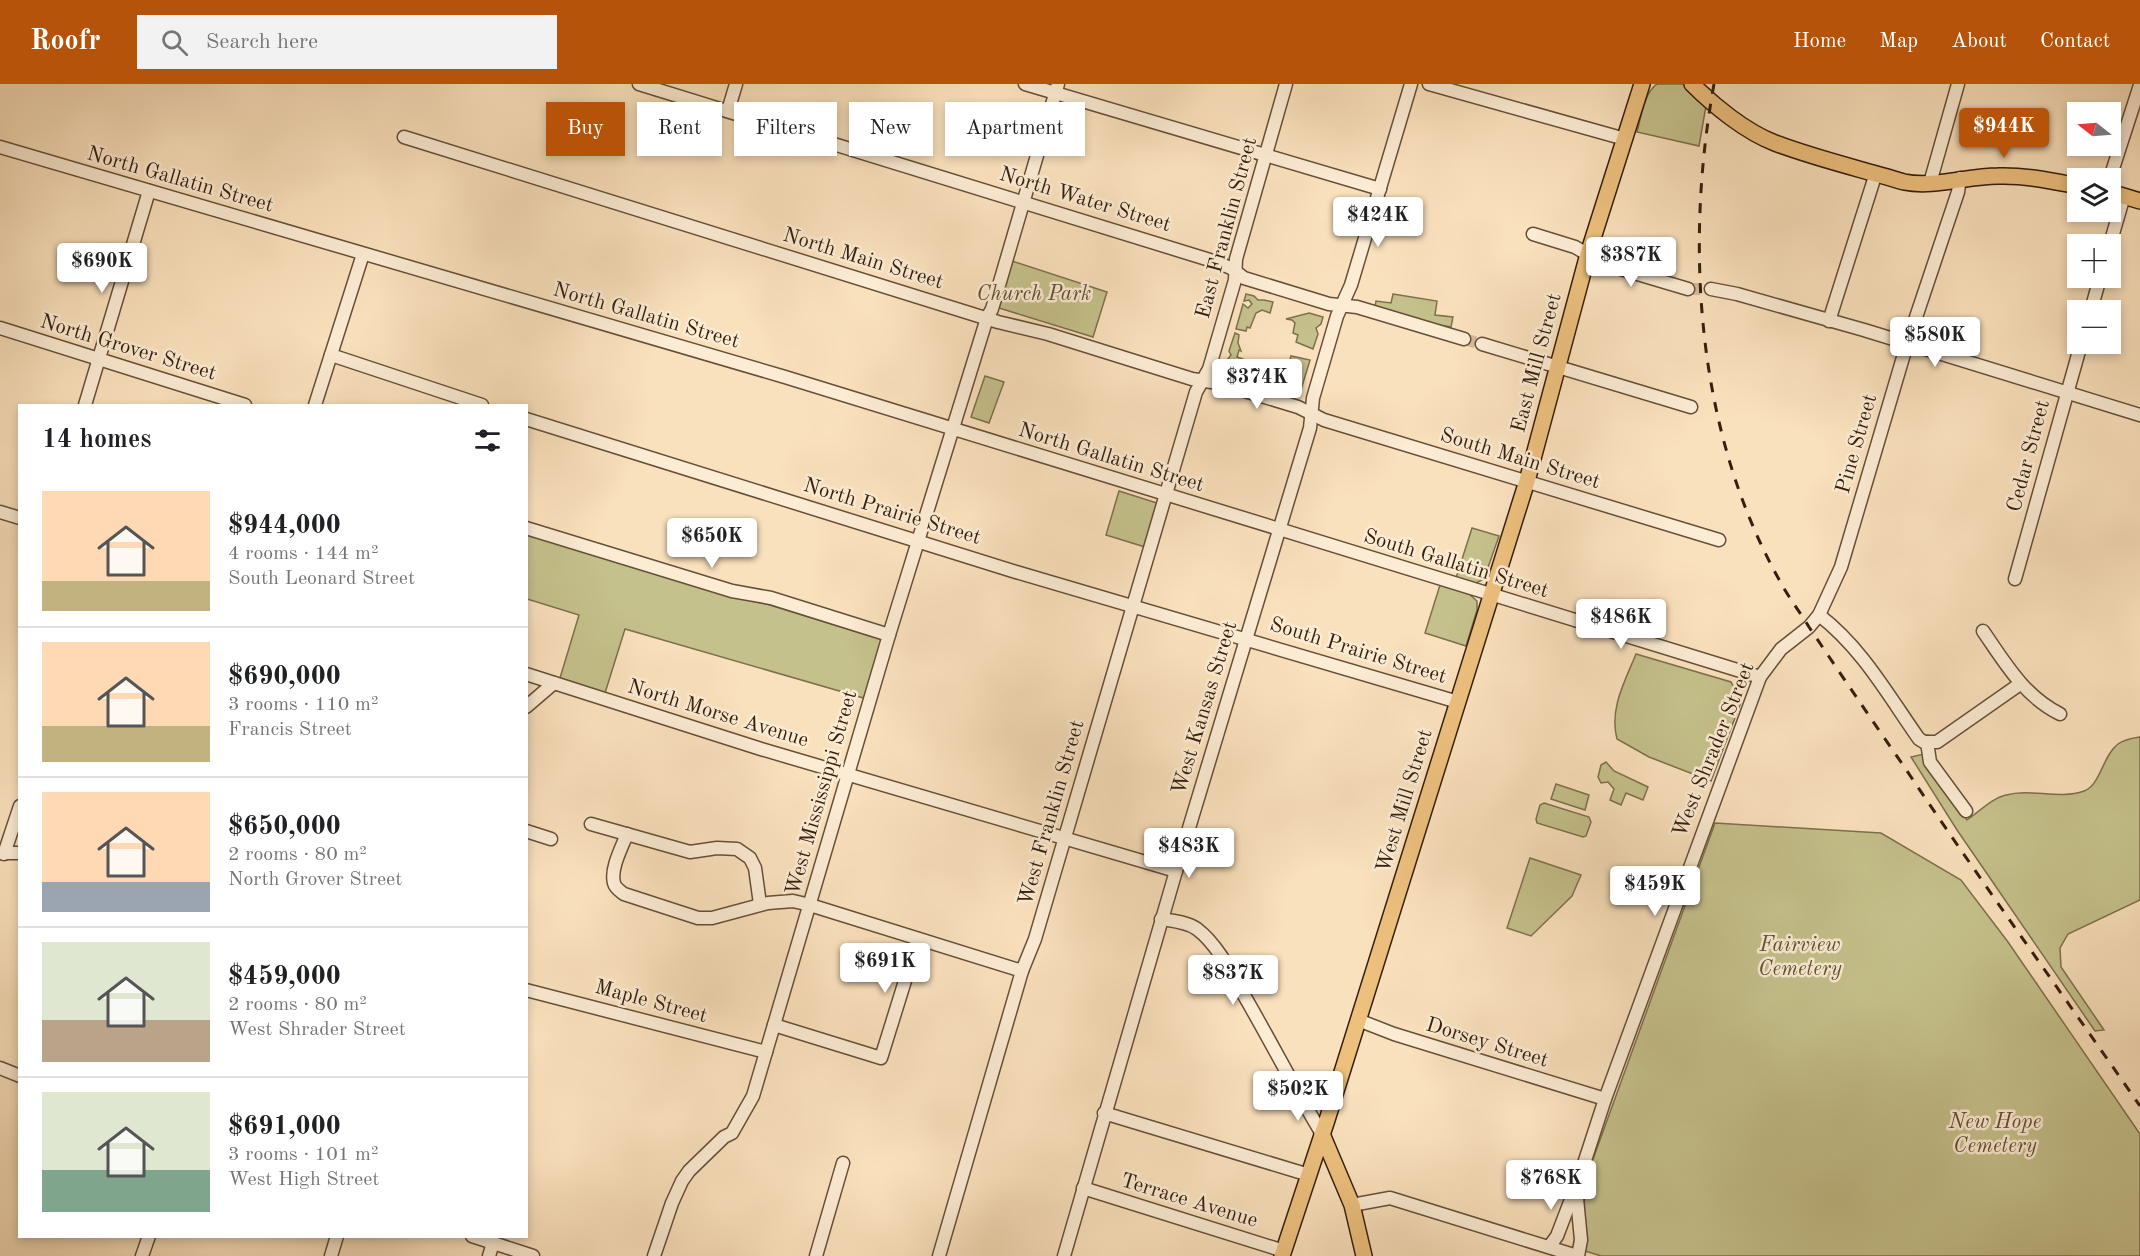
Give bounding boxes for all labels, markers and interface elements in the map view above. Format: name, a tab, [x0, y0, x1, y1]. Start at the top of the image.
search box	[137, 15, 557, 69]
icon: search	[158, 26, 191, 59]
text: Roofr	[30, 28, 101, 56]
text: Search here	[206, 31, 318, 53]
text: Home	[1793, 31, 1846, 52]
text: Map	[1879, 31, 1918, 52]
text: About	[1951, 31, 2007, 52]
text: Contact	[2040, 31, 2110, 52]
chip: Buy	[546, 102, 625, 156]
chip: Rent	[637, 102, 722, 156]
chip: Filters	[734, 102, 837, 156]
chip: New	[849, 102, 933, 156]
chip: Apartment	[945, 102, 1085, 156]
north arrow	[2067, 102, 2121, 156]
map controls	[2067, 102, 2121, 354]
pin: $944K	[1962, 108, 2046, 159]
text: $944K	[1973, 117, 2035, 137]
street label: East Franklin Street	[1193, 135, 1261, 321]
street label: North Gallatin Street	[84, 143, 276, 217]
street label: North Water Street	[997, 164, 1173, 236]
button: layers	[2067, 168, 2121, 222]
pin: $424K	[1336, 197, 1420, 248]
text: $424K	[1347, 206, 1409, 226]
street label: North Main Street	[780, 225, 946, 293]
button: +	[2067, 234, 2121, 288]
pin: $387K	[1589, 237, 1673, 288]
pin: $690K	[60, 243, 144, 294]
text: $387K	[1600, 246, 1662, 266]
text: $690K	[71, 252, 133, 272]
street label: North Gallatin Street	[550, 279, 742, 353]
park label: Church Park	[977, 284, 1091, 305]
street label: East Mill Street	[1508, 291, 1566, 435]
button: −	[2067, 300, 2121, 354]
street label: North Grover Street	[37, 311, 219, 385]
pin: $580K	[1893, 317, 1977, 368]
text: $580K	[1904, 326, 1966, 346]
pin: $374K	[1215, 359, 1299, 410]
text: $374K	[1226, 368, 1288, 388]
street label: Pine Street	[1833, 392, 1881, 496]
street label: Cedar Street	[2004, 398, 2054, 514]
street label: North Gallatin Street	[1016, 420, 1206, 496]
icon: filters	[471, 424, 504, 457]
street label: South Main Street	[1438, 425, 1602, 493]
text: 14 homes	[42, 427, 151, 453]
street label: North Prairie Street	[801, 475, 983, 549]
text: $944,000	[228, 513, 341, 539]
icon: home	[90, 515, 162, 587]
pin: $650K	[670, 518, 754, 569]
street label: South Gallatin Street	[1361, 526, 1551, 602]
text: $650K	[681, 527, 743, 547]
text: 4 rooms · 144 m²	[228, 544, 378, 564]
text: South Leonard Street	[228, 569, 415, 589]
pin: $486K	[1579, 599, 1663, 650]
text: $486K	[1590, 608, 1652, 628]
street label: South Prairie Street	[1267, 614, 1449, 688]
street label: West Kansas Street	[1169, 619, 1241, 797]
street label: West Shrader Street	[1669, 660, 1759, 840]
text: $690,000	[228, 664, 341, 690]
icon: home	[90, 666, 162, 738]
street label: North Morse Avenue	[625, 677, 811, 751]
street label: West Mississippi Street	[783, 688, 861, 898]
text: 3 rooms · 110 m²	[228, 695, 378, 715]
street label: West Franklin Street	[1015, 718, 1089, 908]
text: Francis Street	[228, 720, 352, 740]
street label: West Mill Street	[1373, 727, 1437, 875]
text: $650,000	[228, 814, 341, 840]
icon: home	[90, 816, 162, 888]
pin: $483K	[1147, 828, 1231, 879]
text: $483K	[1158, 837, 1220, 857]
text: 2 rooms · 80 m²	[228, 845, 367, 865]
pin: $459K	[1613, 866, 1697, 917]
text: North Grover Street	[228, 870, 402, 890]
text: $459K	[1624, 875, 1686, 895]
park label: Fairview Cemetery	[1758, 935, 1842, 980]
pin: $691K	[843, 943, 927, 994]
text: $691K	[854, 952, 916, 972]
pin: $837K	[1191, 955, 1275, 1006]
text: $459,000	[228, 964, 341, 990]
text: $837K	[1202, 964, 1264, 984]
icon: home	[90, 966, 162, 1038]
street label: Maple Street	[592, 977, 710, 1027]
text: 2 rooms · 80 m²	[228, 995, 367, 1015]
street label: Dorsey Street	[1423, 1014, 1551, 1072]
text: West Shrader Street	[228, 1020, 406, 1040]
pin: $502K	[1256, 1071, 1340, 1122]
text: $502K	[1267, 1080, 1329, 1100]
park label: New Hope Cemetery	[1948, 1112, 2041, 1157]
text: $691,000	[228, 1114, 341, 1140]
icon: home	[90, 1116, 162, 1188]
text: 3 rooms · 101 m²	[228, 1145, 378, 1165]
pin: $768K	[1509, 1160, 1593, 1211]
text: $768K	[1520, 1169, 1582, 1189]
text: West High Street	[228, 1170, 379, 1190]
street label: Terrace Avenue	[1118, 1170, 1260, 1232]

